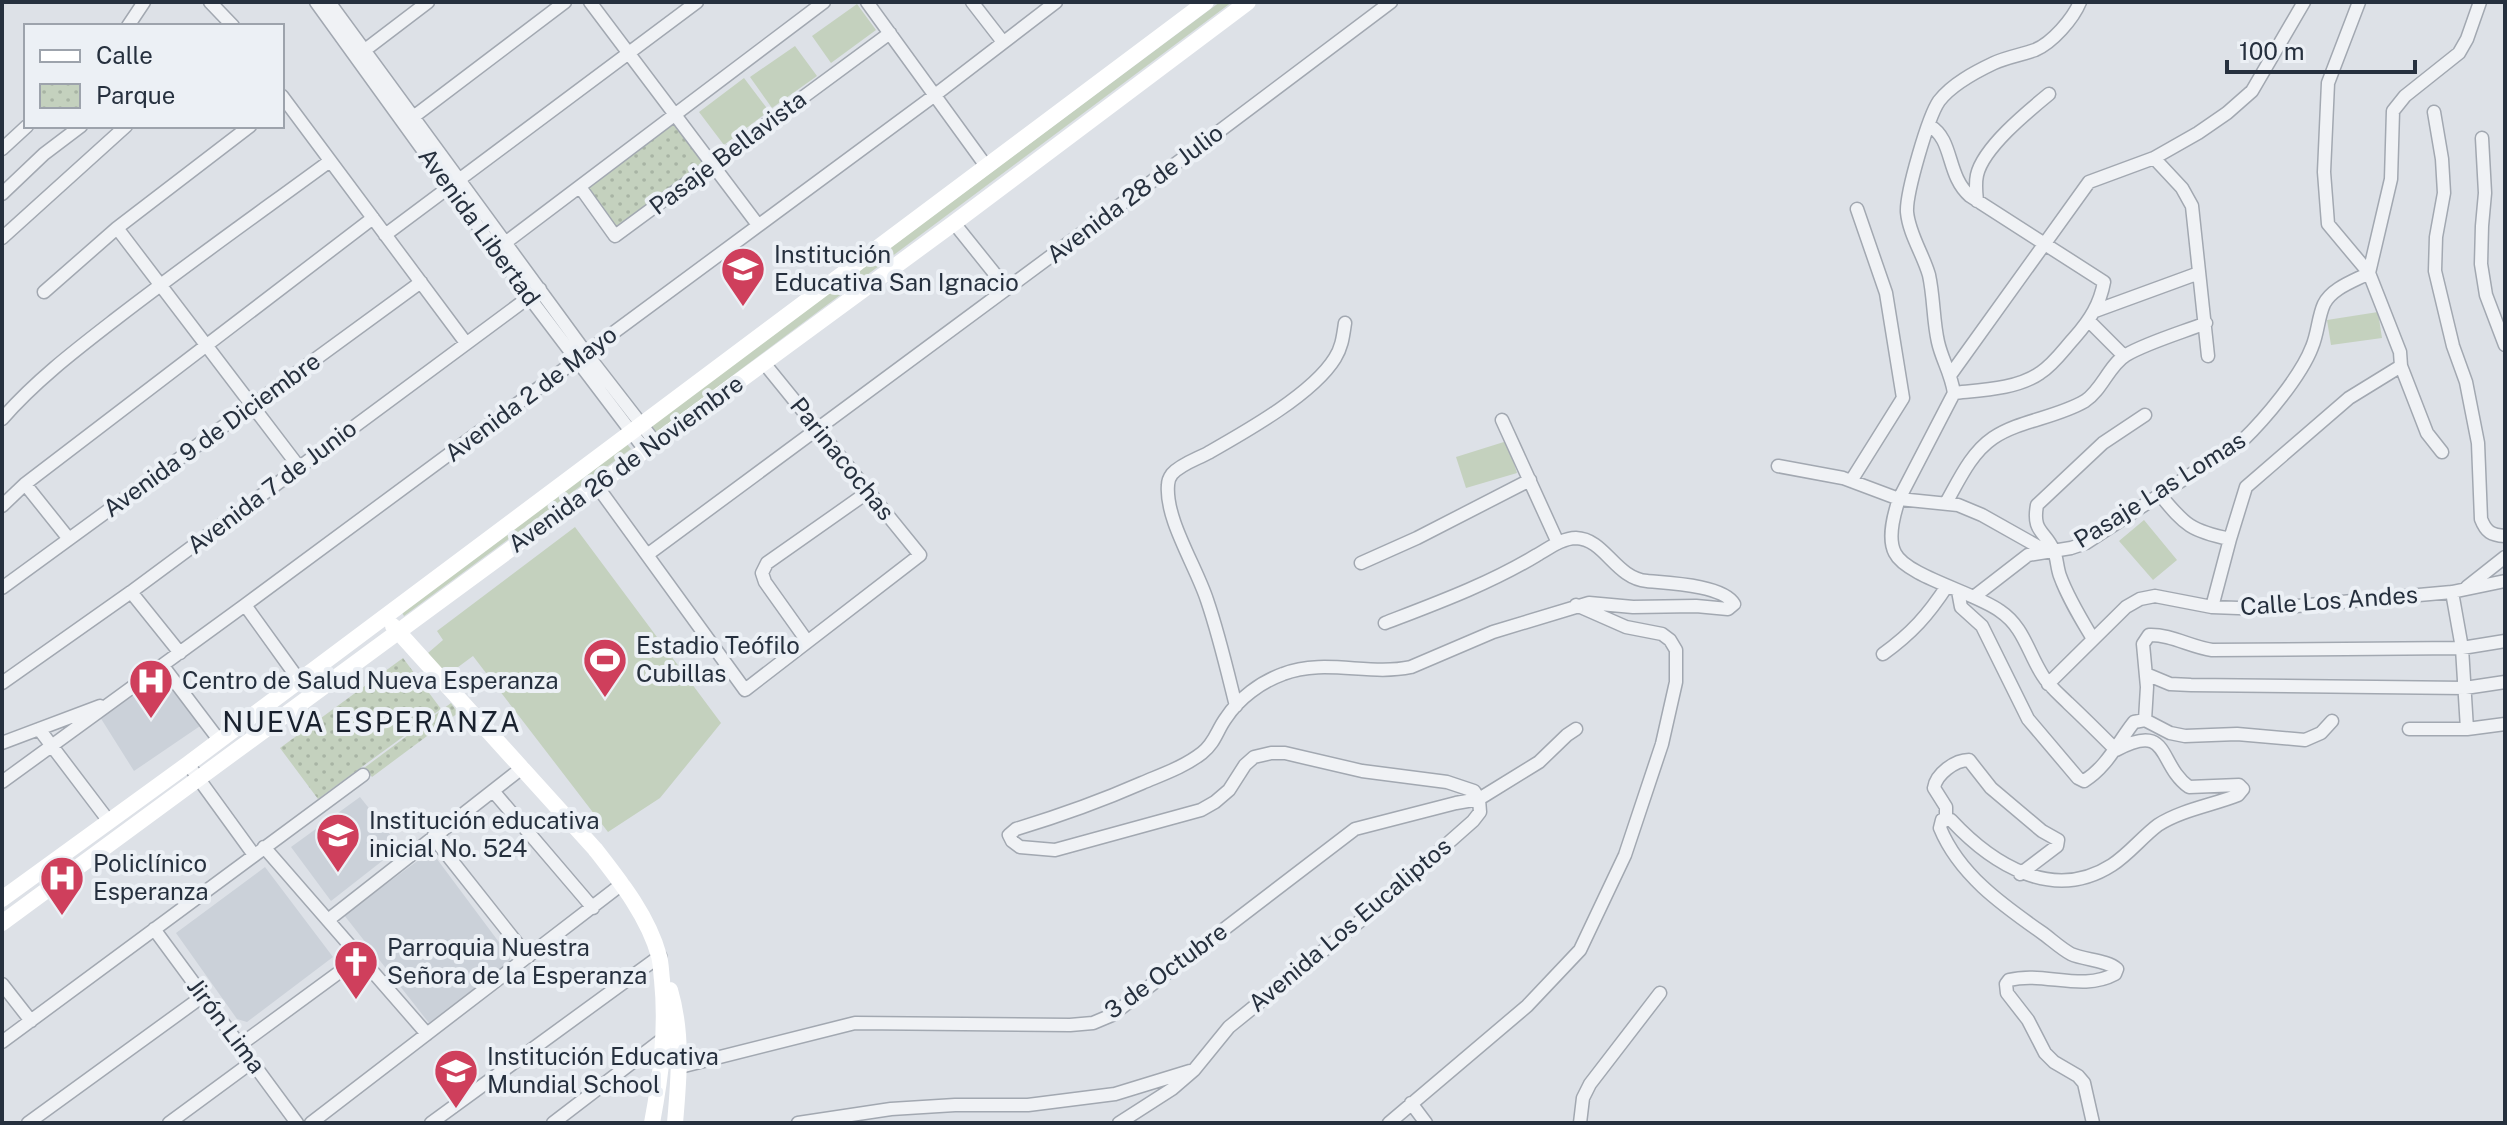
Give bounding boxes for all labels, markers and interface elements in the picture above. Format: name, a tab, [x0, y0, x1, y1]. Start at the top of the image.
legend	[24, 24, 284, 128]
scale bar	[2227, 24, 2415, 74]
text: 100 m	[2239, 37, 2305, 65]
text: Calle	[96, 41, 153, 69]
text: Parque	[96, 81, 175, 109]
street label: Pasaje Bellavista	[644, 84, 811, 220]
street label: Avenida 28 de Julio	[1041, 118, 1228, 269]
street label: Avenida Libertad	[413, 142, 546, 311]
place label: Institución Educativa San Ignacio	[774, 240, 1019, 296]
school or university icon: Institución Educativa San Ignacio	[719, 245, 767, 308]
street label: Avenida 2 de Mayo	[439, 319, 622, 467]
street label: Avenida 9 de Diciembre	[98, 346, 325, 522]
street label: Avenida 26 de Noviembre	[503, 369, 748, 558]
street label: Parinacochas	[785, 392, 901, 525]
street label: Avenida 7 de Junio	[181, 413, 362, 559]
street label: Pasaje Las Lomas	[2069, 425, 2250, 553]
street label: Calle Los Andes	[2239, 580, 2419, 620]
place label: Estadio Teófilo Cubillas	[636, 631, 800, 687]
sports icon: Estadio Teófilo Cubillas	[581, 636, 629, 699]
hospital icon: Centro de Salud Nueva Esperanza	[127, 657, 175, 720]
place label: Centro de Salud Nueva Esperanza	[182, 666, 559, 694]
district label: NUEVA ESPERANZA	[222, 705, 522, 738]
place label: Institución educativa inicial No. 524	[369, 806, 599, 862]
school or university icon: Institución educativa inicial No. 524	[314, 811, 362, 874]
street label: Avenida Los Eucaliptos	[1242, 831, 1456, 1017]
place label: Policlínico Esperanza	[93, 849, 209, 905]
hospital icon: Policlínico Esperanza	[38, 854, 86, 917]
street label: 3 de Octubre	[1099, 916, 1232, 1024]
place label: Parroquia Nuestra Señora de la Esperanza	[387, 933, 647, 989]
church icon: Parroquia Nuestra Señora de la Esperanza	[332, 938, 380, 1001]
street label: Jirón Lima	[182, 972, 272, 1078]
place label: Institución Educativa Mundial School	[487, 1042, 719, 1098]
school or university icon: Institución Educativa Mundial School	[432, 1047, 480, 1110]

